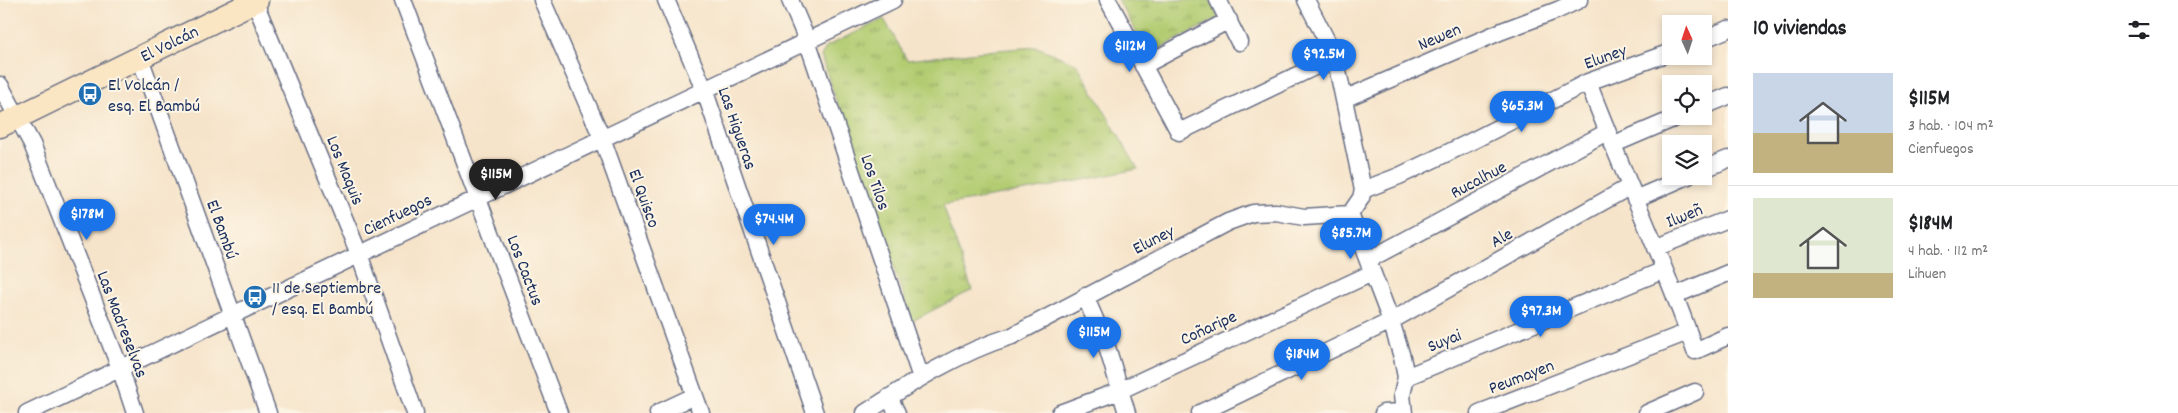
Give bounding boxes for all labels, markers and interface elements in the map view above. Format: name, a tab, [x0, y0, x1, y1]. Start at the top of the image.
north arrow	[1662, 15, 1712, 65]
map controls	[1662, 15, 1712, 185]
text: 10 viviendas	[1753, 15, 1847, 45]
icon: filters	[2125, 16, 2153, 44]
street label: Newen	[1415, 18, 1465, 59]
street label: El Volcán	[137, 20, 203, 70]
pin: $112M	[1095, 30, 1165, 73]
text: $112M	[1114, 35, 1146, 58]
pin: $92.5M	[1283, 38, 1365, 81]
street label: Eluney	[1581, 39, 1631, 78]
text: $92.5M	[1303, 43, 1345, 66]
place label: El Volcán / esq. El Bambú	[108, 74, 200, 120]
button: locate	[1662, 75, 1712, 125]
bus stop icon: El Volcán / esq. El Bambú	[77, 81, 103, 107]
street label: Las Higueras	[710, 84, 762, 174]
text: $115M	[1908, 85, 1950, 115]
pin: $65.3M	[1481, 90, 1563, 133]
icon: home	[1793, 93, 1853, 153]
text: $65.3M	[1501, 95, 1543, 118]
text: 3 hab. · 104 m²	[1908, 115, 1994, 138]
street label: Los Maquis	[318, 133, 369, 209]
button: layers	[1662, 135, 1712, 185]
text: Cienfuegos	[1908, 138, 1974, 161]
street label: Los Tilos	[852, 152, 895, 214]
street label: Rucalhue	[1447, 156, 1512, 206]
pin: $115M	[461, 158, 531, 201]
text: $115M	[480, 163, 512, 186]
street label: El Quisco	[620, 166, 665, 232]
street label: Cienfuegos	[359, 189, 437, 244]
street label: El Bambú	[198, 197, 243, 263]
pin: $178M	[52, 198, 122, 241]
street label: Ilweñ	[1663, 199, 1707, 236]
text: $178M	[70, 203, 104, 226]
pin: $74.4M	[733, 204, 815, 246]
text: $74.4M	[754, 208, 794, 231]
text: $184M	[1908, 210, 1953, 240]
pin: $85.7M	[1310, 218, 1392, 260]
icon: home	[1793, 218, 1853, 278]
street label: Eluney	[1129, 220, 1180, 262]
text: $85.7M	[1331, 222, 1371, 245]
street label: Ale	[1486, 223, 1518, 256]
street label: Los Cactus	[499, 232, 549, 310]
text: 4 hab. · 112 m²	[1908, 240, 1988, 263]
text: Lihuen	[1908, 263, 1946, 286]
street label: Las Madreselvas	[89, 268, 153, 382]
place label: 11 de Septiembre / esq. El Bambú	[272, 277, 381, 323]
bus stop icon: 11 de Septiembre / esq. El Bambú	[242, 284, 268, 310]
pin: $97.3M	[1500, 296, 1582, 338]
text: $97.3M	[1521, 300, 1561, 323]
street label: Coñaripe	[1177, 305, 1242, 353]
pin: $115M	[1059, 316, 1129, 359]
text: $115M	[1078, 321, 1110, 344]
street label: Suyai	[1424, 324, 1466, 360]
pin: $184M	[1267, 338, 1337, 381]
text: $184M	[1285, 343, 1319, 366]
street label: Peumayen	[1486, 354, 1558, 402]

